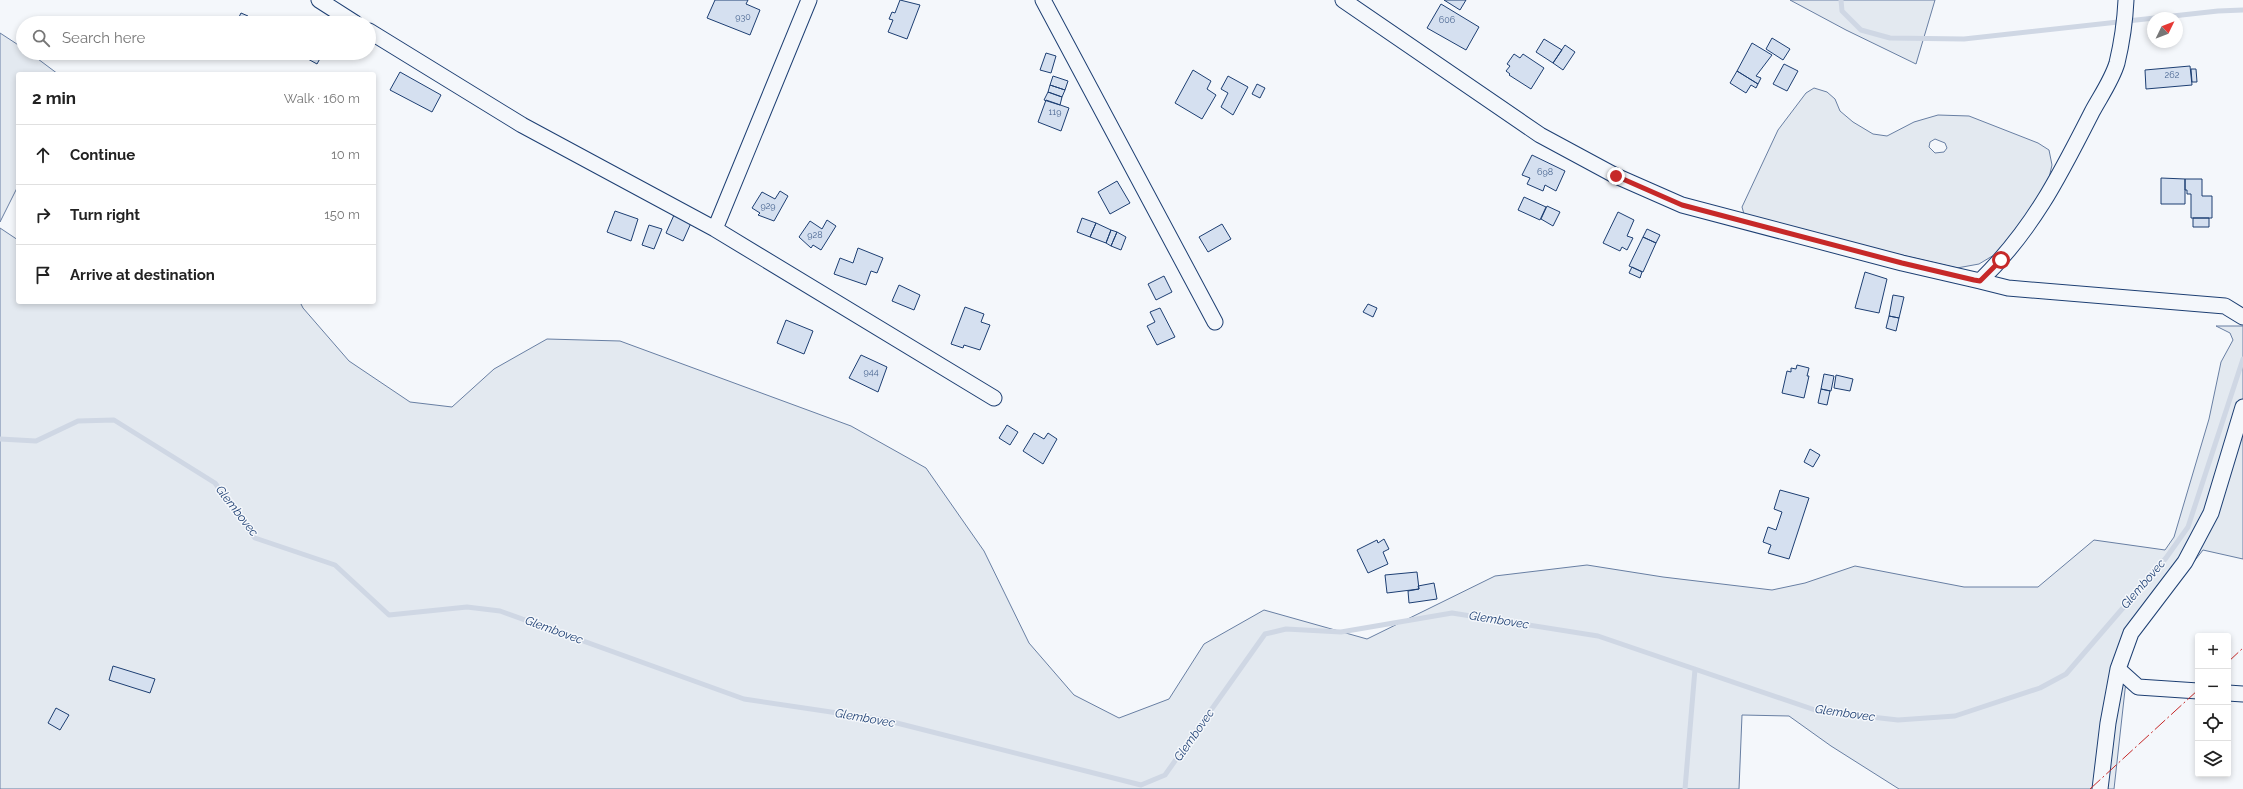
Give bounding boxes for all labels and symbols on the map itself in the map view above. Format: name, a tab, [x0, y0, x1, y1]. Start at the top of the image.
house number: 930	[735, 12, 751, 22]
north arrow	[2147, 12, 2183, 48]
house number: 606	[1439, 15, 1456, 25]
house number: 262	[2165, 70, 2180, 80]
house number: 119	[1049, 107, 1061, 117]
house number: 698	[1537, 167, 1553, 177]
route end	[1607, 167, 1625, 185]
house number: 929	[760, 201, 776, 211]
house number: 928	[807, 230, 823, 240]
route start	[1992, 251, 2010, 269]
house number: 944	[863, 367, 879, 377]
water label: Glembovec	[213, 483, 262, 540]
water label: Glembovec	[2118, 556, 2169, 611]
water label: Glembovec	[1468, 608, 1531, 632]
water label: Glembovec	[523, 613, 586, 647]
water label: Glembovec	[1814, 702, 1877, 724]
water label: Glembovec	[834, 706, 897, 730]
water label: Glembovec	[1171, 706, 1218, 764]

